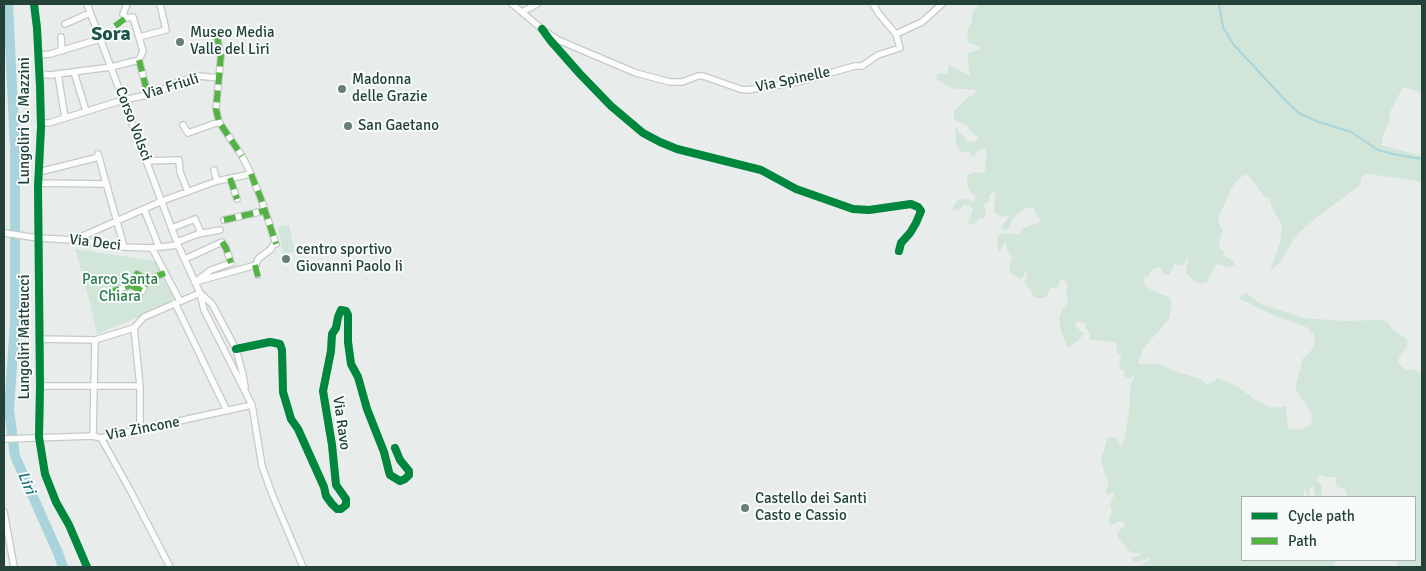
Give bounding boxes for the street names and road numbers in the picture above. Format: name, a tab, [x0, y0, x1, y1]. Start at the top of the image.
street label: Lungoliri G. Mazzini	[16, 57, 34, 185]
street label: Via Spinelle	[754, 63, 832, 97]
street label: Via Friuli	[141, 70, 201, 104]
street label: Corso Volsci	[111, 84, 155, 164]
street label: Via Deci	[68, 231, 122, 255]
street label: Lungoliri Matteucci	[16, 275, 34, 399]
street label: Via Ravo	[328, 395, 354, 451]
street label: Via Zincone	[105, 413, 181, 445]

